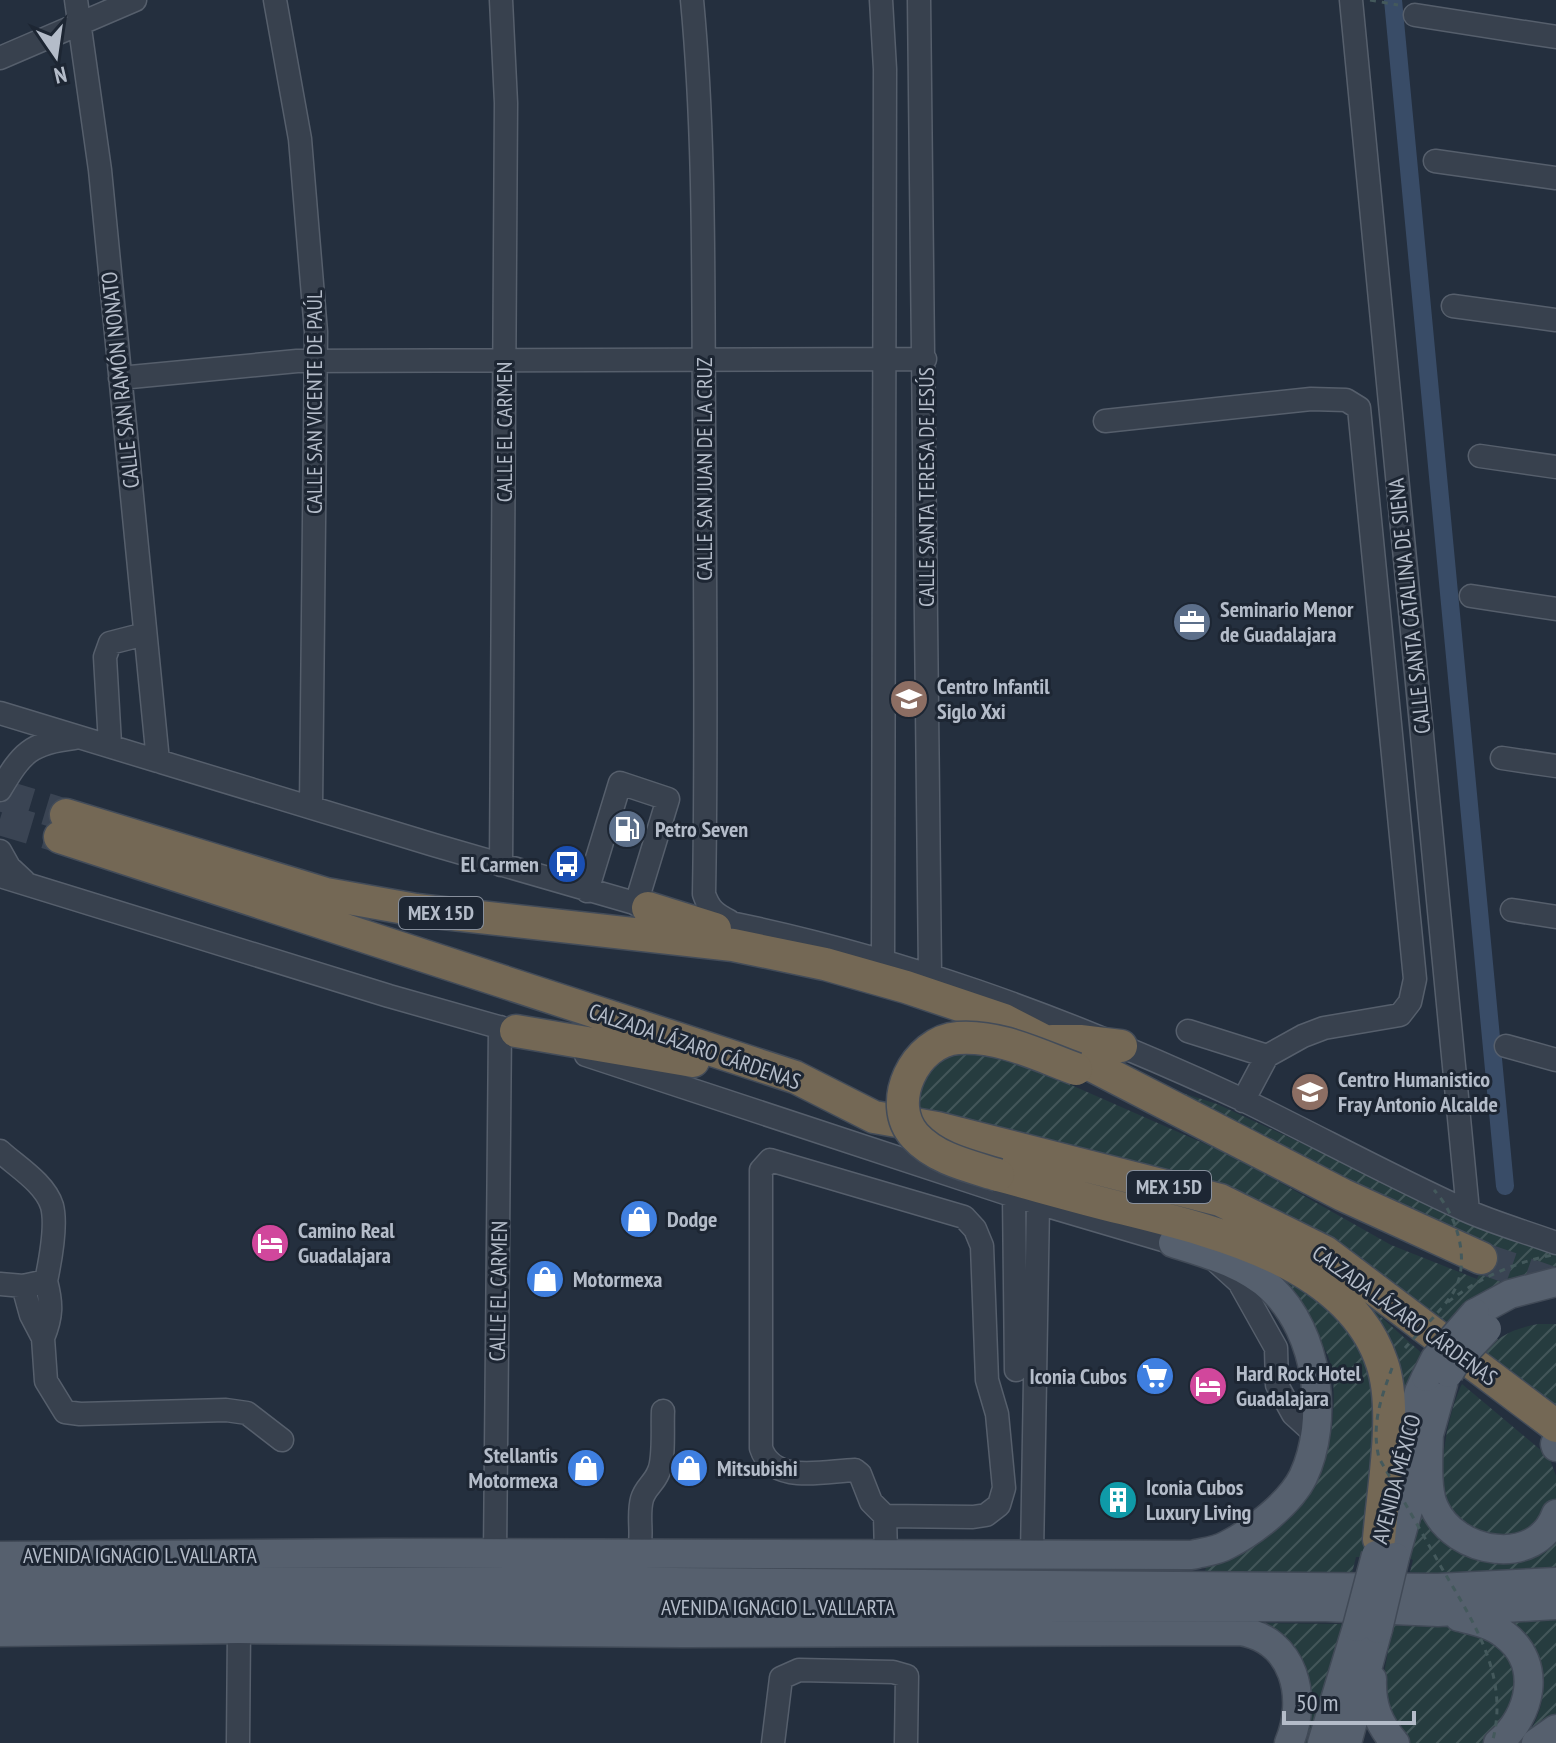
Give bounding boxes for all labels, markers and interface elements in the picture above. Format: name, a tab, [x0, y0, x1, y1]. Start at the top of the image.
north arrow	[16, 16, 96, 96]
text: N	[52, 61, 69, 90]
street label: CALLE SAN RAMÓN NONATO	[95, 270, 145, 490]
street label: CALLE SAN VICENTE DE PAÚL	[300, 290, 328, 514]
street label: CALLE SAN JUAN DE LA CRUZ	[690, 357, 718, 581]
street label: CALLE EL CARMEN	[490, 362, 518, 502]
street label: CALLE SANTA TERESA DE JESÚS	[912, 367, 940, 607]
street label: CALLE SANTA CATALINA DE SIENA	[1382, 476, 1436, 735]
place label: Seminario Menor de Guadalajara	[1220, 595, 1354, 648]
office icon: Seminario Menor de Guadalajara	[1171, 601, 1213, 643]
place label: Centro Infantil Siglo Xxi	[937, 672, 1050, 725]
school or university icon: Centro Infantil Siglo Xxi	[888, 678, 930, 720]
fuel station icon: Petro Seven	[606, 808, 648, 850]
place label: Petro Seven	[655, 815, 748, 843]
bus stop icon: El Carmen	[546, 843, 588, 885]
place label: El Carmen	[461, 850, 539, 878]
road number: MEX 15D	[399, 897, 483, 929]
street label: CALZADA LÁZARO CÁRDENAS	[585, 997, 805, 1095]
place label: Centro Humanistico Fray Antonio Alcalde	[1338, 1065, 1498, 1118]
school or university icon: Centro Humanistico Fray Antonio Alcalde	[1289, 1071, 1331, 1113]
road number: MEX 15D	[1127, 1171, 1211, 1203]
shop icon: Dodge	[618, 1198, 660, 1240]
place label: Dodge	[667, 1205, 718, 1233]
place label: Camino Real Guadalajara	[298, 1216, 395, 1269]
street label: CALLE EL CARMEN	[483, 1220, 513, 1362]
hotel icon: Camino Real Guadalajara	[249, 1222, 291, 1264]
street label: CALZADA LÁZARO CÁRDENAS	[1307, 1238, 1503, 1392]
shop icon: Motormexa	[524, 1258, 566, 1300]
place label: Motormexa	[573, 1265, 662, 1293]
supermarket icon: Iconia Cubos	[1134, 1355, 1176, 1397]
place label: Hard Rock Hotel Guadalajara	[1236, 1359, 1362, 1412]
place label: Iconia Cubos	[1029, 1362, 1127, 1390]
hotel icon: Hard Rock Hotel Guadalajara	[1187, 1365, 1229, 1407]
street label: AVENIDA MÉXICO	[1365, 1411, 1427, 1547]
place label: Stellantis Motormexa	[469, 1441, 558, 1494]
shop icon: Stellantis Motormexa	[565, 1447, 607, 1489]
shop icon: Mitsubishi	[668, 1447, 710, 1489]
place label: Mitsubishi	[717, 1454, 798, 1482]
place label: Iconia Cubos Luxury Living	[1146, 1473, 1251, 1526]
building icon: Iconia Cubos Luxury Living	[1097, 1479, 1139, 1521]
street label: AVENIDA IGNACIO L. VALLARTA	[23, 1541, 258, 1569]
street label: AVENIDA IGNACIO L. VALLARTA	[661, 1593, 896, 1621]
scale bar	[1284, 1675, 1414, 1725]
text: 50 m	[1296, 1687, 1338, 1718]

